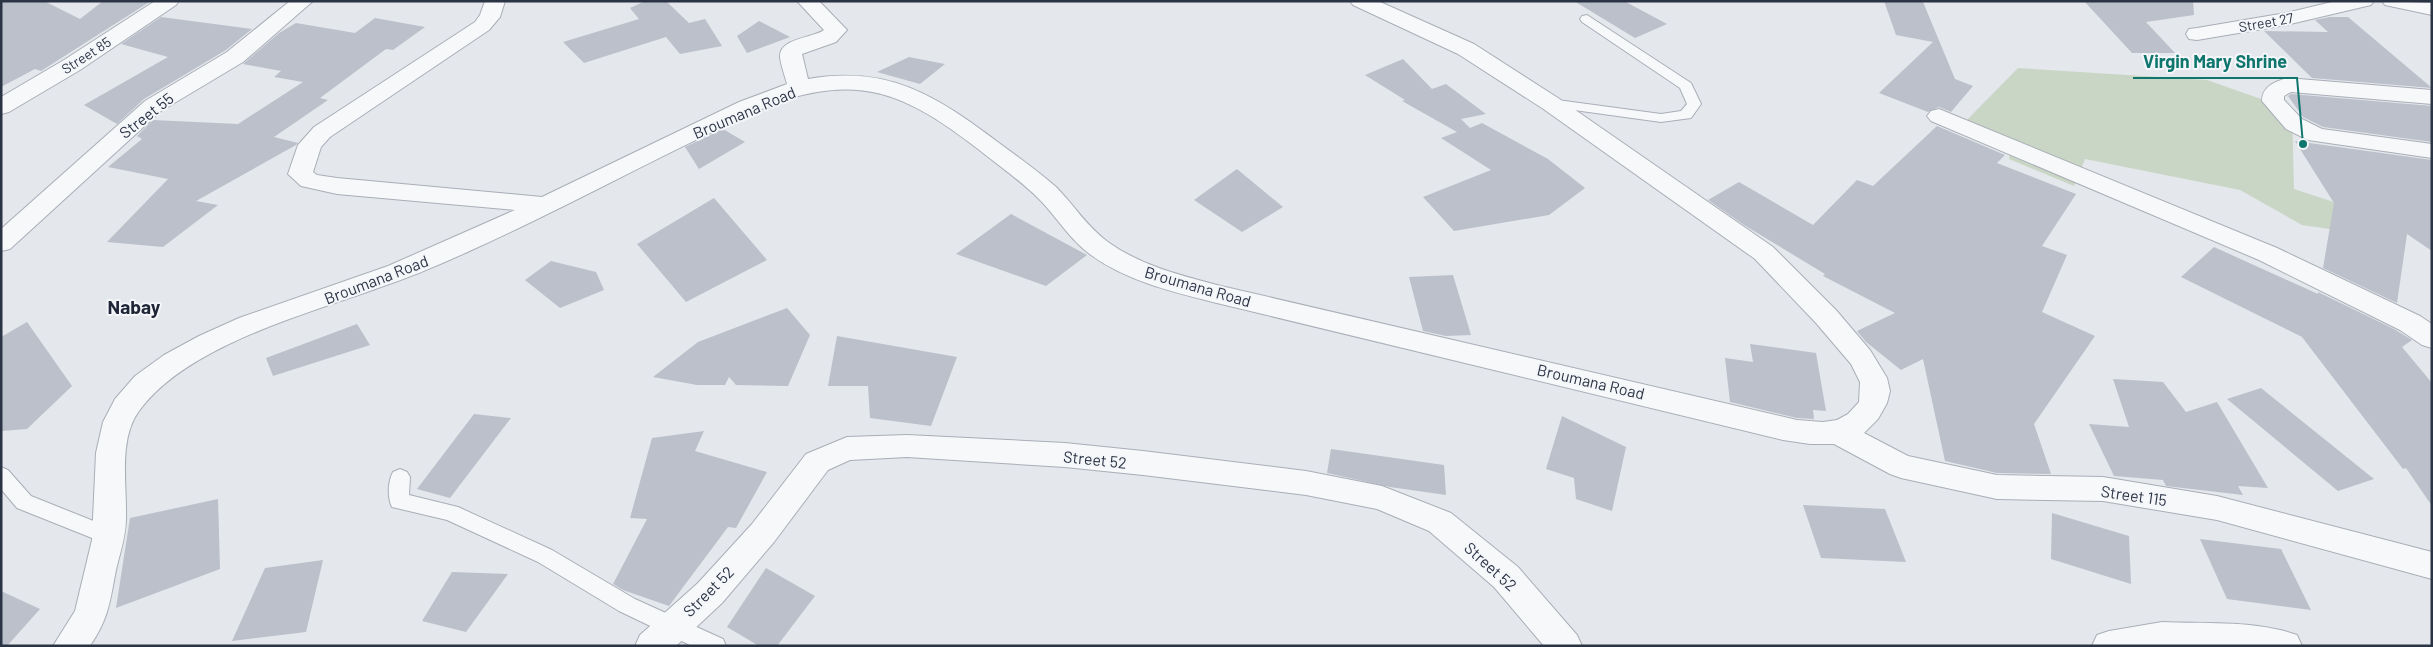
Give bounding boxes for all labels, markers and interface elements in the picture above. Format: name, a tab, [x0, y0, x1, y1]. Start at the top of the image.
street label: Street 27	[2237, 9, 2295, 35]
street label: Street 85	[58, 33, 114, 77]
callout: Virgin Mary Shrine	[2133, 45, 2297, 78]
text: Virgin Mary Shrine	[2143, 50, 2287, 72]
street label: Broumana Road	[690, 82, 798, 142]
street label: Street 55	[115, 88, 177, 142]
street label: Broumana Road	[321, 250, 431, 308]
street label: Broumana Road	[1143, 262, 1253, 310]
district label: Nabay	[108, 295, 161, 318]
street label: Broumana Road	[1535, 359, 1647, 403]
street label: Street 52	[1062, 446, 1128, 472]
street label: Street 115	[2100, 481, 2168, 509]
street label: Street 52	[1461, 538, 1521, 594]
street label: Street 52	[679, 562, 737, 620]

